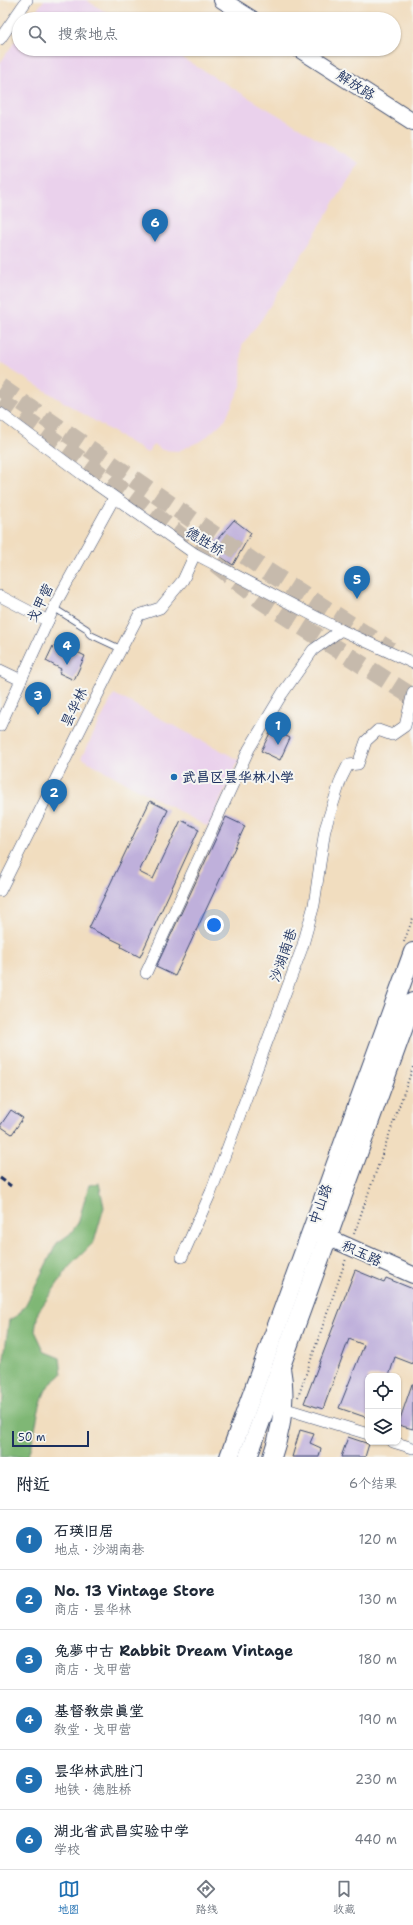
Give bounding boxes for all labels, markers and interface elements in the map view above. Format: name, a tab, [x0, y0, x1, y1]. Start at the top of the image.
search box	[12, 12, 401, 56]
icon: search	[26, 23, 48, 45]
text: 搜索地点	[58, 24, 118, 44]
street label: 解放路	[333, 66, 379, 104]
pin: 6	[142, 209, 168, 242]
street label: 德胜桥	[182, 522, 228, 560]
pin: 5	[344, 566, 370, 599]
street label: 戈甲营	[23, 580, 57, 626]
pin: 4	[54, 632, 80, 665]
pin: 3	[25, 682, 51, 715]
street label: 昙华林	[57, 683, 92, 730]
pin: 1	[265, 712, 291, 745]
place label: 武昌区昙华林小学	[182, 768, 294, 786]
marker: 武昌区昙华林小学	[169, 772, 179, 782]
pin: 2	[41, 779, 67, 812]
your location	[204, 915, 224, 935]
street label: 沙湖南巷	[265, 925, 301, 984]
street label: 中山路	[304, 1181, 336, 1227]
street label: 积玉路	[339, 1236, 385, 1270]
map controls	[365, 1373, 401, 1445]
button: locate	[365, 1373, 401, 1409]
button: layers	[365, 1409, 401, 1445]
scale bar	[12, 1429, 89, 1448]
text: 50 m	[18, 1430, 46, 1445]
text: 附近	[16, 1473, 50, 1495]
text: 6个结果	[349, 1475, 397, 1492]
text: 石瑛旧居	[54, 1521, 114, 1541]
text: 1	[26, 1531, 32, 1548]
text: 120 m	[359, 1531, 397, 1548]
text: 地点 · 沙湖南巷	[54, 1541, 145, 1558]
text: No. 13 Vintage Store	[54, 1581, 215, 1601]
text: 2	[24, 1591, 34, 1608]
text: 130 m	[359, 1591, 397, 1608]
text: 商店 · 昙华林	[54, 1601, 132, 1618]
text: 兔夢中古 Rabbit Dream Vintage	[54, 1641, 293, 1661]
text: 3	[24, 1651, 34, 1668]
text: 180 m	[358, 1651, 397, 1668]
text: 商店 · 戈甲营	[54, 1661, 132, 1678]
text: 基督教崇真堂	[54, 1701, 144, 1721]
text: 4	[24, 1711, 34, 1728]
text: 190 m	[358, 1711, 397, 1728]
text: 教堂 · 戈甲营	[54, 1721, 132, 1738]
text: 昙华林武胜门	[54, 1761, 144, 1781]
text: 5	[25, 1771, 33, 1788]
text: 230 m	[355, 1771, 397, 1788]
text: 地铁 · 德胜桥	[54, 1781, 132, 1798]
text: 湖北省武昌实验中学	[54, 1821, 189, 1841]
text: 6	[24, 1831, 34, 1848]
text: 440 m	[355, 1831, 397, 1848]
text: 学校	[54, 1841, 80, 1858]
tab: 地图	[58, 1878, 80, 1917]
tab: 路线	[195, 1878, 217, 1917]
tab: 收藏	[333, 1878, 355, 1917]

